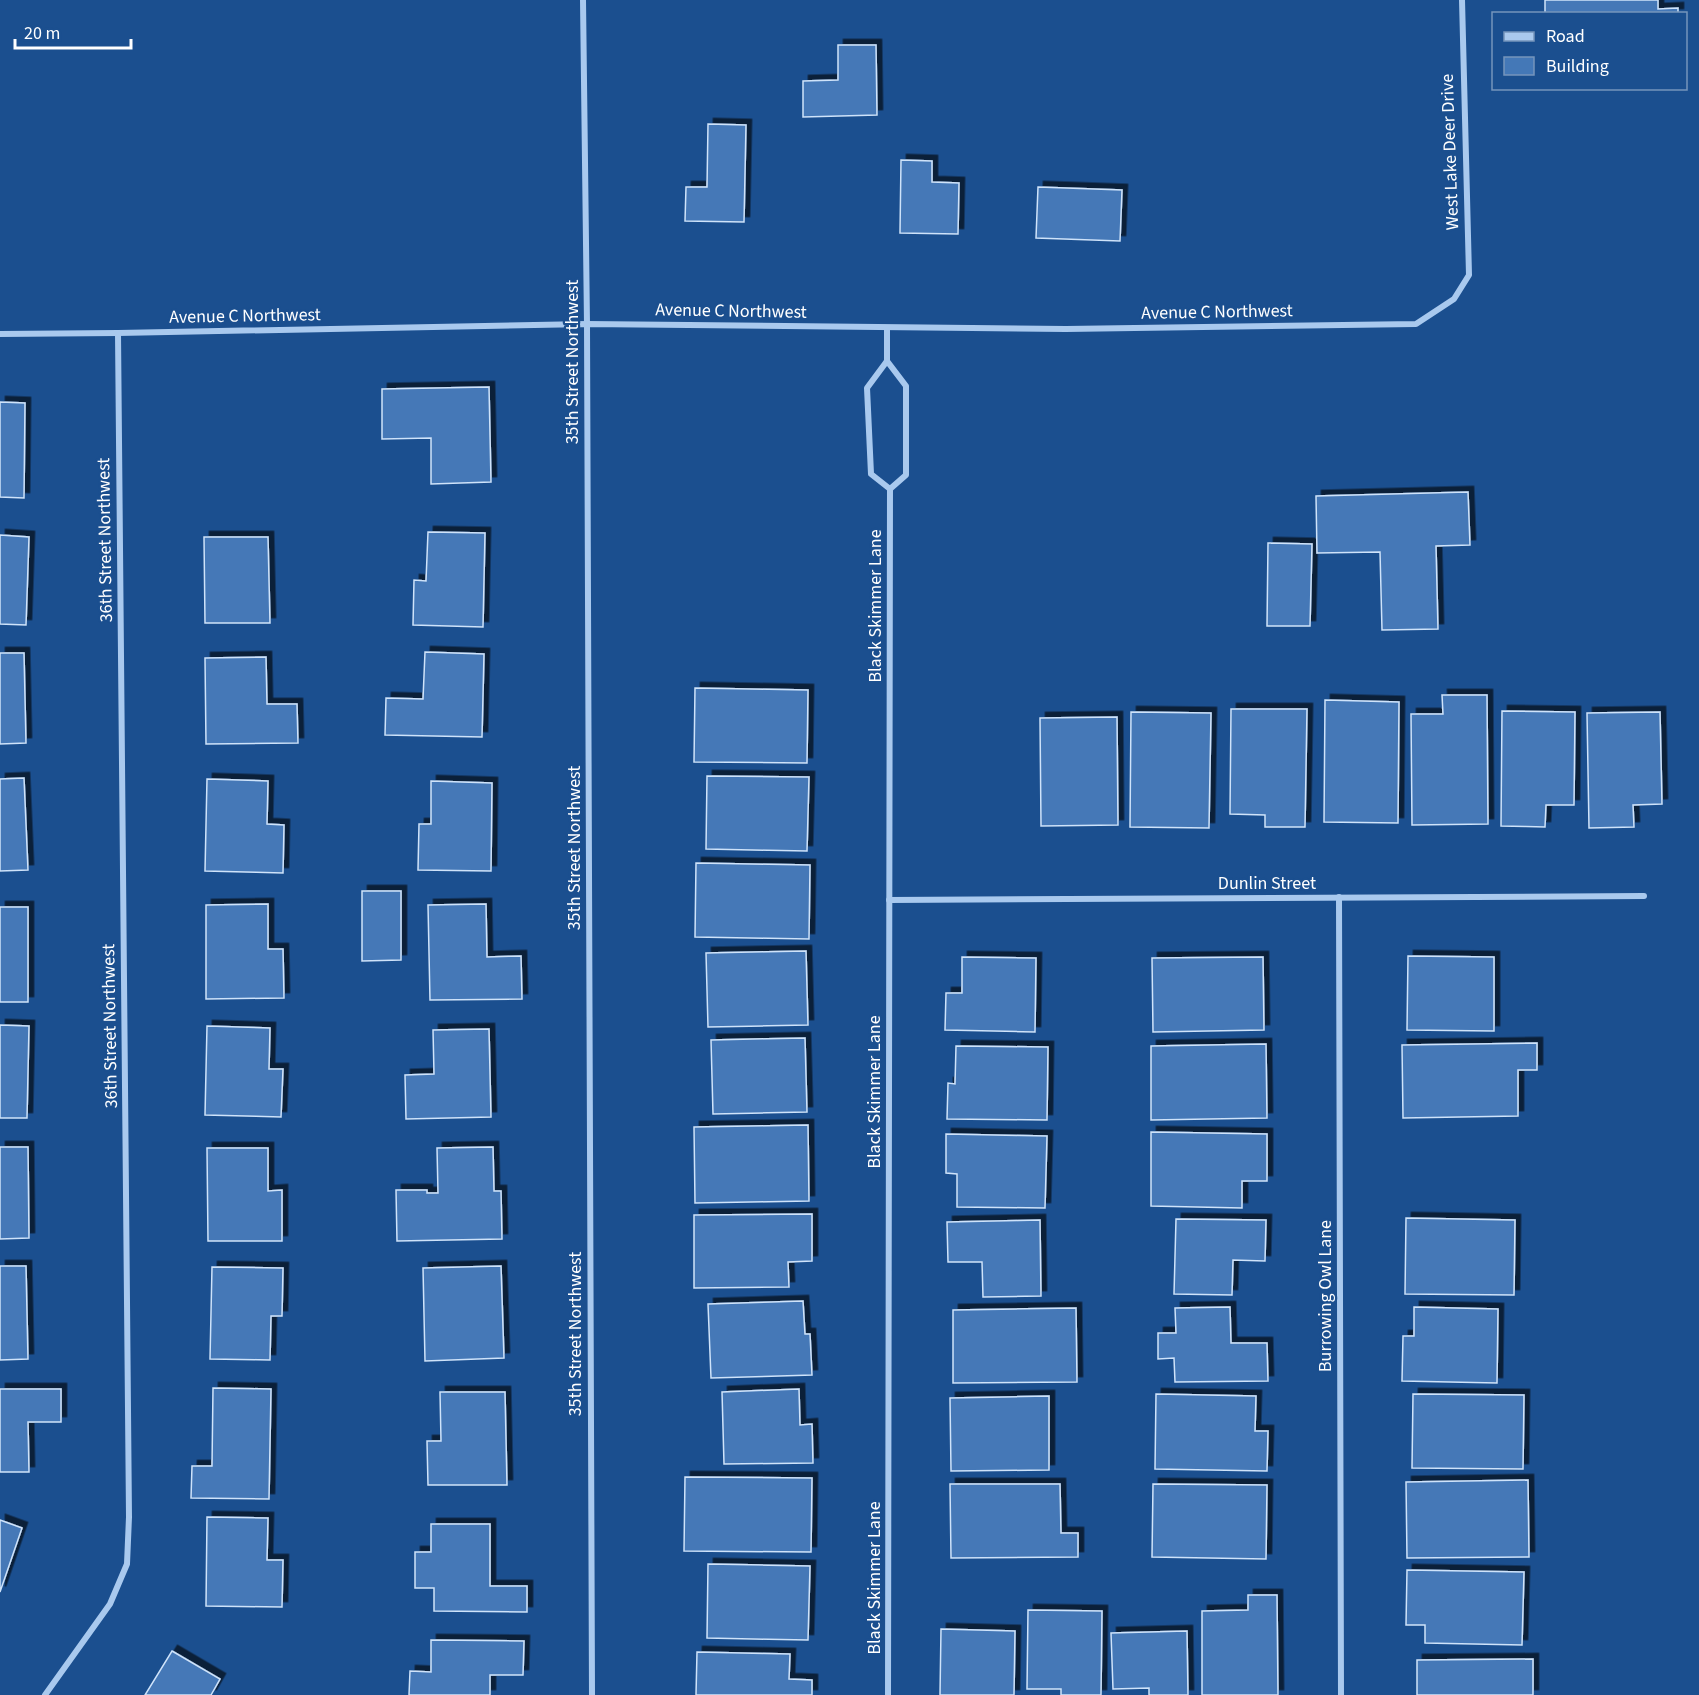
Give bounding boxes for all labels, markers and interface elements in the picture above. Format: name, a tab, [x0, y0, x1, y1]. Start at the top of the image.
scale bar	[15, 12, 130, 50]
legend	[1492, 12, 1687, 90]
text: 20 m	[24, 21, 60, 46]
text: Road	[1546, 24, 1585, 49]
text: Building	[1546, 54, 1609, 79]
street label: West Lake Deer Drive	[1435, 73, 1465, 231]
street label: 35th Street Northwest	[560, 280, 585, 444]
street label: Avenue C Northwest	[655, 297, 807, 325]
street label: Avenue C Northwest	[1141, 298, 1293, 326]
street label: Avenue C Northwest	[169, 302, 321, 330]
street label: 36th Street Northwest	[91, 457, 119, 623]
street label: Black Skimmer Lane	[863, 529, 888, 683]
street label: 35th Street Northwest	[562, 766, 587, 930]
street label: Dunlin Street	[1218, 871, 1316, 896]
street label: 36th Street Northwest	[96, 943, 124, 1109]
street label: Black Skimmer Lane	[862, 1015, 887, 1169]
street label: Burrowing Owl Lane	[1313, 1220, 1338, 1372]
street label: 35th Street Northwest	[563, 1252, 588, 1416]
street label: Black Skimmer Lane	[862, 1501, 887, 1655]

